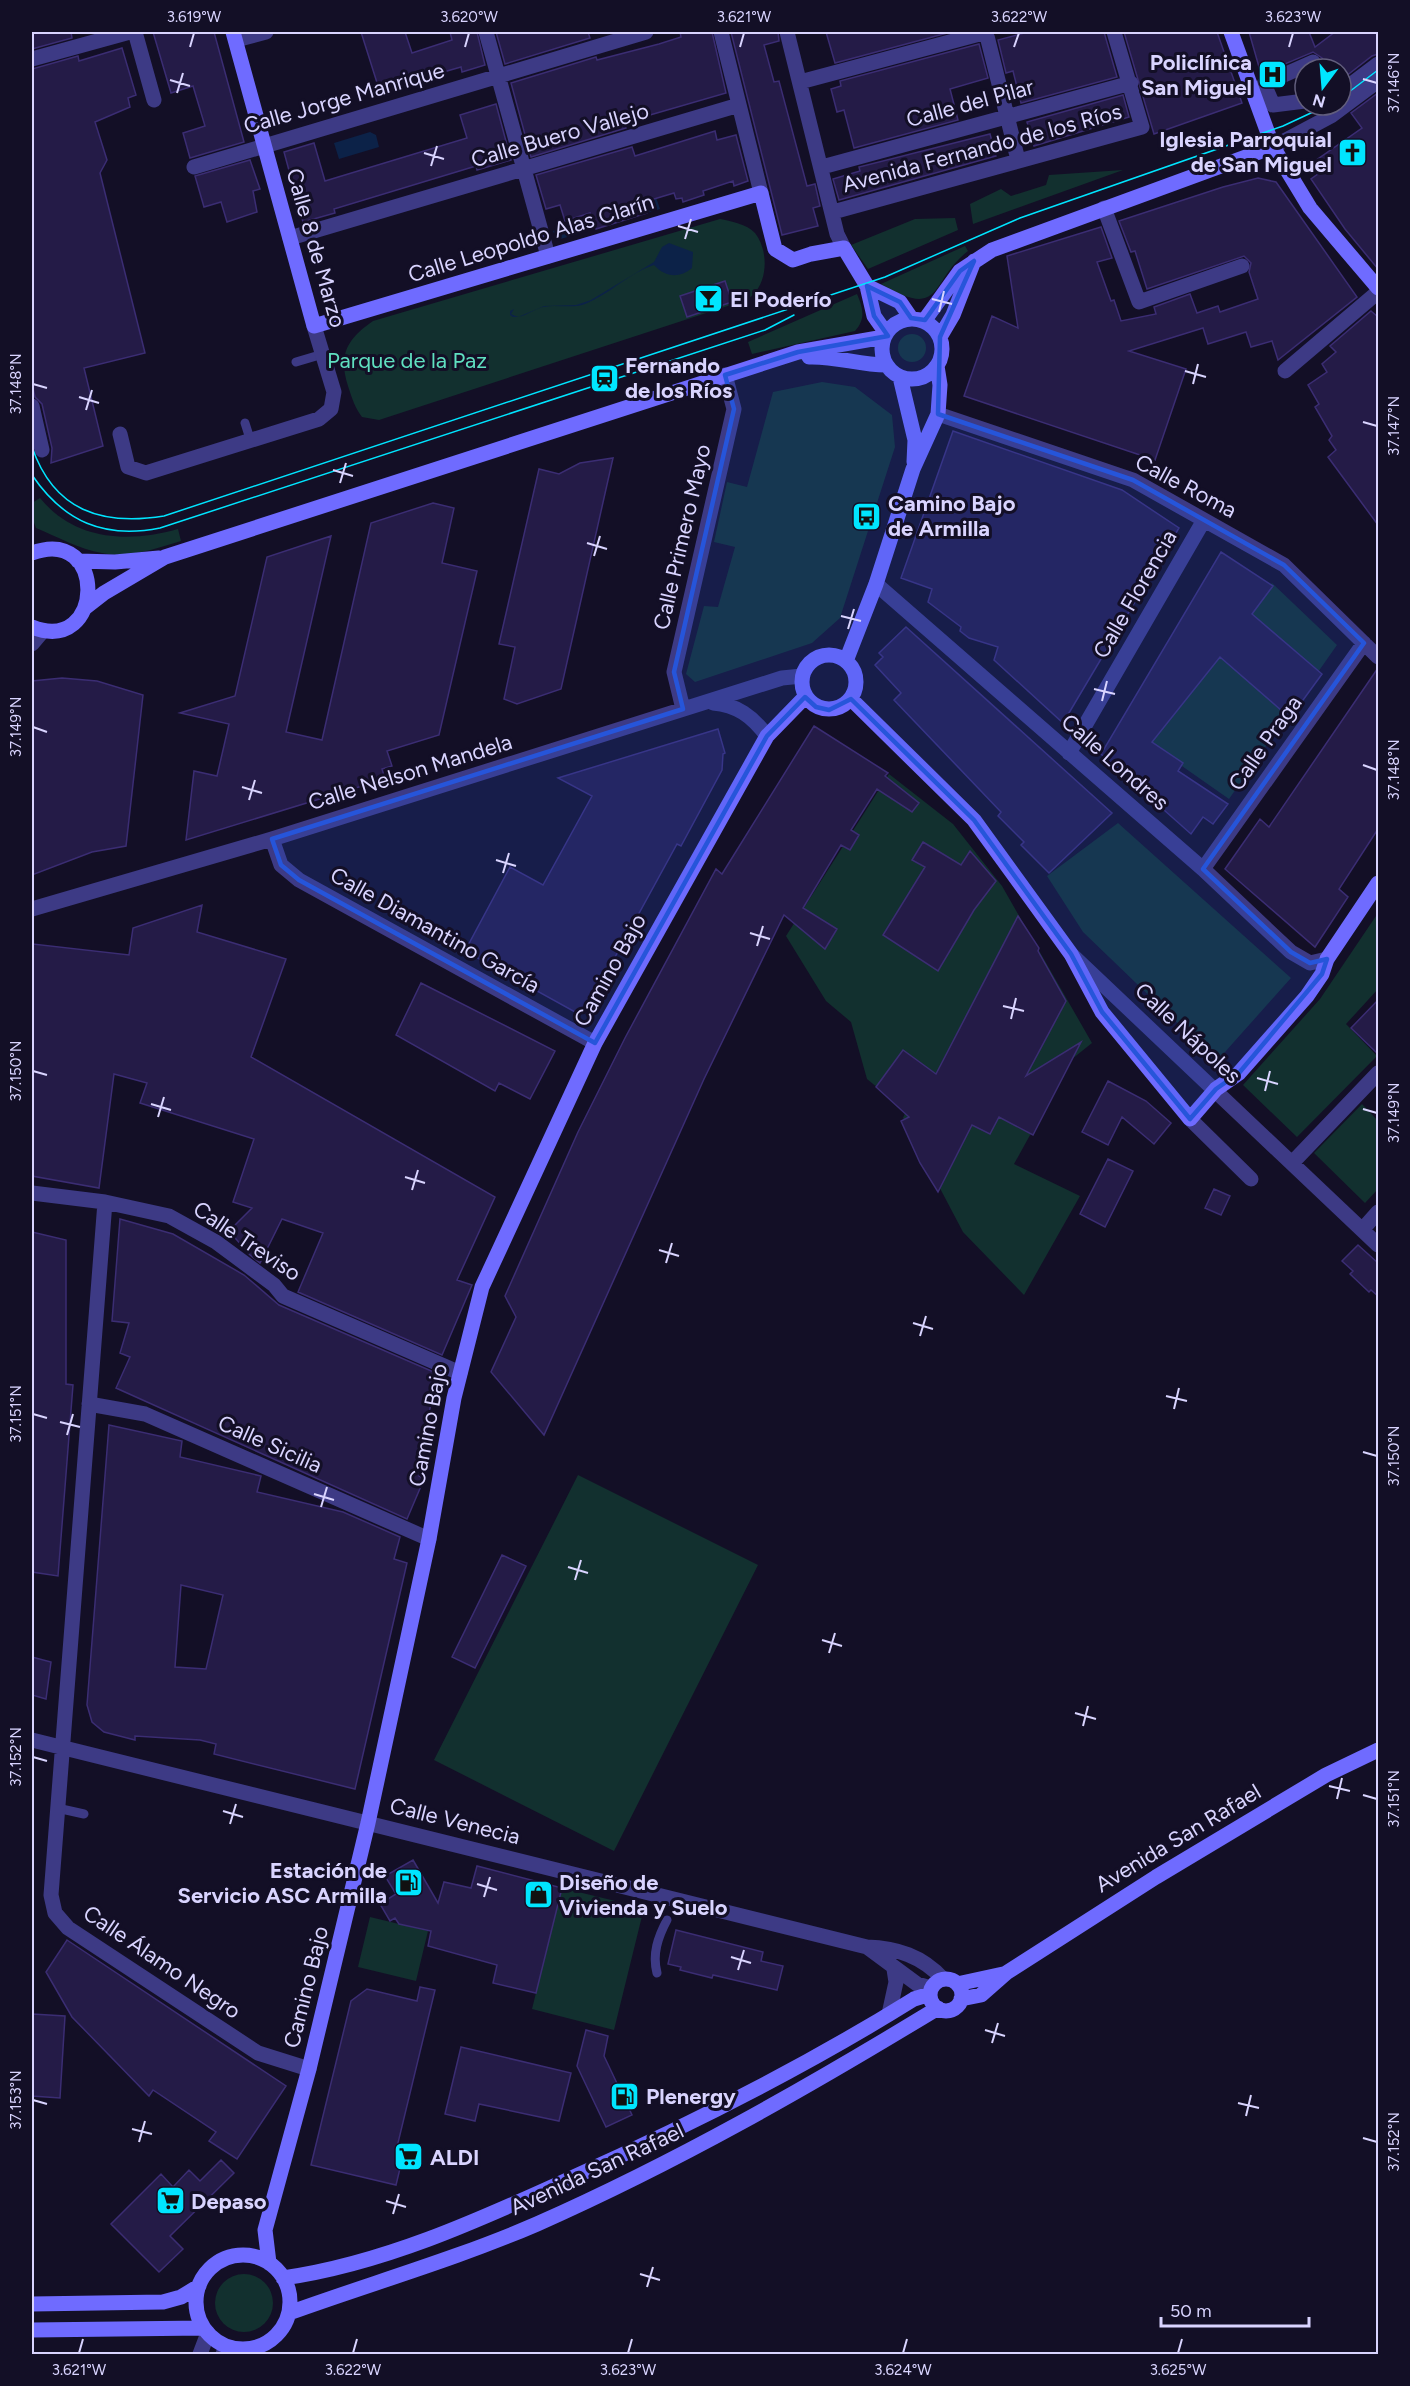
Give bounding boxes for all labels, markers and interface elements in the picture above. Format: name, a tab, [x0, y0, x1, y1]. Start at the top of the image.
text: 3.619°W	[167, 8, 222, 26]
text: 3.620°W	[440, 8, 498, 26]
text: 3.621°W	[717, 8, 772, 26]
text: 3.622°W	[991, 8, 1048, 26]
text: 3.623°W	[1265, 8, 1322, 26]
place label: Policlínica San Miguel	[1141, 49, 1252, 101]
text: 37.146°N	[1385, 53, 1403, 113]
street label: Calle Jorge Manrique	[240, 56, 448, 140]
north arrow	[1293, 57, 1353, 117]
hospital icon: Policlínica San Miguel	[1257, 59, 1289, 91]
street label: Calle del Pilar	[903, 73, 1037, 133]
text: N	[1310, 90, 1328, 112]
street label: Calle Buero Vallejo	[468, 97, 652, 173]
street label: Avenida Fernando de los Ríos	[839, 98, 1125, 198]
place label: Iglesia Parroquial de San Miguel	[1159, 126, 1332, 178]
church icon: Iglesia Parroquial de San Miguel	[1337, 136, 1369, 168]
street label: Calle 8 de Marzo	[280, 165, 352, 331]
street label: Calle Leopoldo Alas Clarín	[405, 188, 657, 288]
bar icon: El Poderío	[693, 283, 725, 315]
place label: El Poderío	[730, 286, 832, 313]
park label: Parque de la Paz	[327, 347, 487, 374]
place label: Fernando de los Ríos	[625, 352, 732, 404]
text: 37.148°N	[7, 353, 25, 415]
station icon: Fernando de los Ríos	[588, 362, 620, 394]
text: 37.147°N	[1385, 396, 1403, 456]
street label: Calle Primero Mayo	[648, 442, 716, 632]
street label: Calle Roma	[1131, 448, 1241, 524]
place label: Camino Bajo de Armilla	[888, 490, 1016, 542]
bus stop icon: Camino Bajo de Armilla	[851, 500, 883, 532]
street label: Calle Florencia	[1087, 525, 1183, 663]
street label: Calle Praga	[1222, 690, 1308, 796]
text: 37.149°N	[7, 697, 25, 757]
street label: Calle Londres	[1056, 708, 1174, 816]
street label: Calle Nelson Mandela	[305, 728, 515, 816]
text: 37.148°N	[1385, 739, 1403, 801]
street label: Calle Diamantino García	[326, 861, 544, 999]
street label: Camino Bajo	[568, 909, 652, 1031]
street label: Calle Nápoles	[1129, 977, 1247, 1089]
text: 37.150°N	[7, 1041, 25, 1101]
text: 37.149°N	[1385, 1083, 1403, 1143]
street label: Calle Treviso	[188, 1195, 306, 1287]
street label: Camino Bajo	[403, 1361, 453, 1489]
text: 37.151°N	[7, 1385, 25, 1443]
street label: Calle Sicilia	[214, 1409, 326, 1479]
text: 37.150°N	[1385, 1426, 1403, 1486]
text: 37.152°N	[7, 1727, 25, 1787]
text: 37.151°N	[1385, 1770, 1403, 1828]
street label: Avenida San Rafael	[1090, 1778, 1266, 1898]
street label: Calle Venecia	[387, 1792, 523, 1850]
place label: Estación de Servicio ASC Armilla	[178, 1857, 387, 1909]
fuel station icon: Estación de Servicio ASC Armilla	[392, 1867, 424, 1899]
place label: Diseño de Vivienda y Suelo	[559, 1869, 728, 1921]
shop icon: Diseño de Vivienda y Suelo	[522, 1879, 554, 1911]
street label: Calle Álamo Negro	[78, 1899, 246, 2025]
street label: Camino Bajo	[278, 1923, 334, 2051]
text: 37.153°N	[7, 2070, 25, 2130]
fuel station icon: Plenergy	[609, 2080, 641, 2112]
place label: Plenergy	[646, 2083, 736, 2110]
text: 37.152°N	[1385, 2112, 1403, 2172]
street label: Avenida San Rafael	[506, 2117, 688, 2221]
supermarket icon: ALDI	[393, 2141, 425, 2173]
place label: ALDI	[430, 2144, 479, 2171]
supermarket icon: Depaso	[154, 2185, 186, 2217]
place label: Depaso	[191, 2188, 267, 2215]
scale bar	[1161, 2290, 1310, 2328]
text: 50 m	[1170, 2300, 1212, 2322]
text: 3.621°W	[52, 2361, 107, 2379]
text: 3.622°W	[325, 2361, 382, 2379]
text: 3.623°W	[600, 2361, 657, 2379]
text: 3.624°W	[874, 2361, 932, 2379]
text: 3.625°W	[1150, 2361, 1207, 2379]

